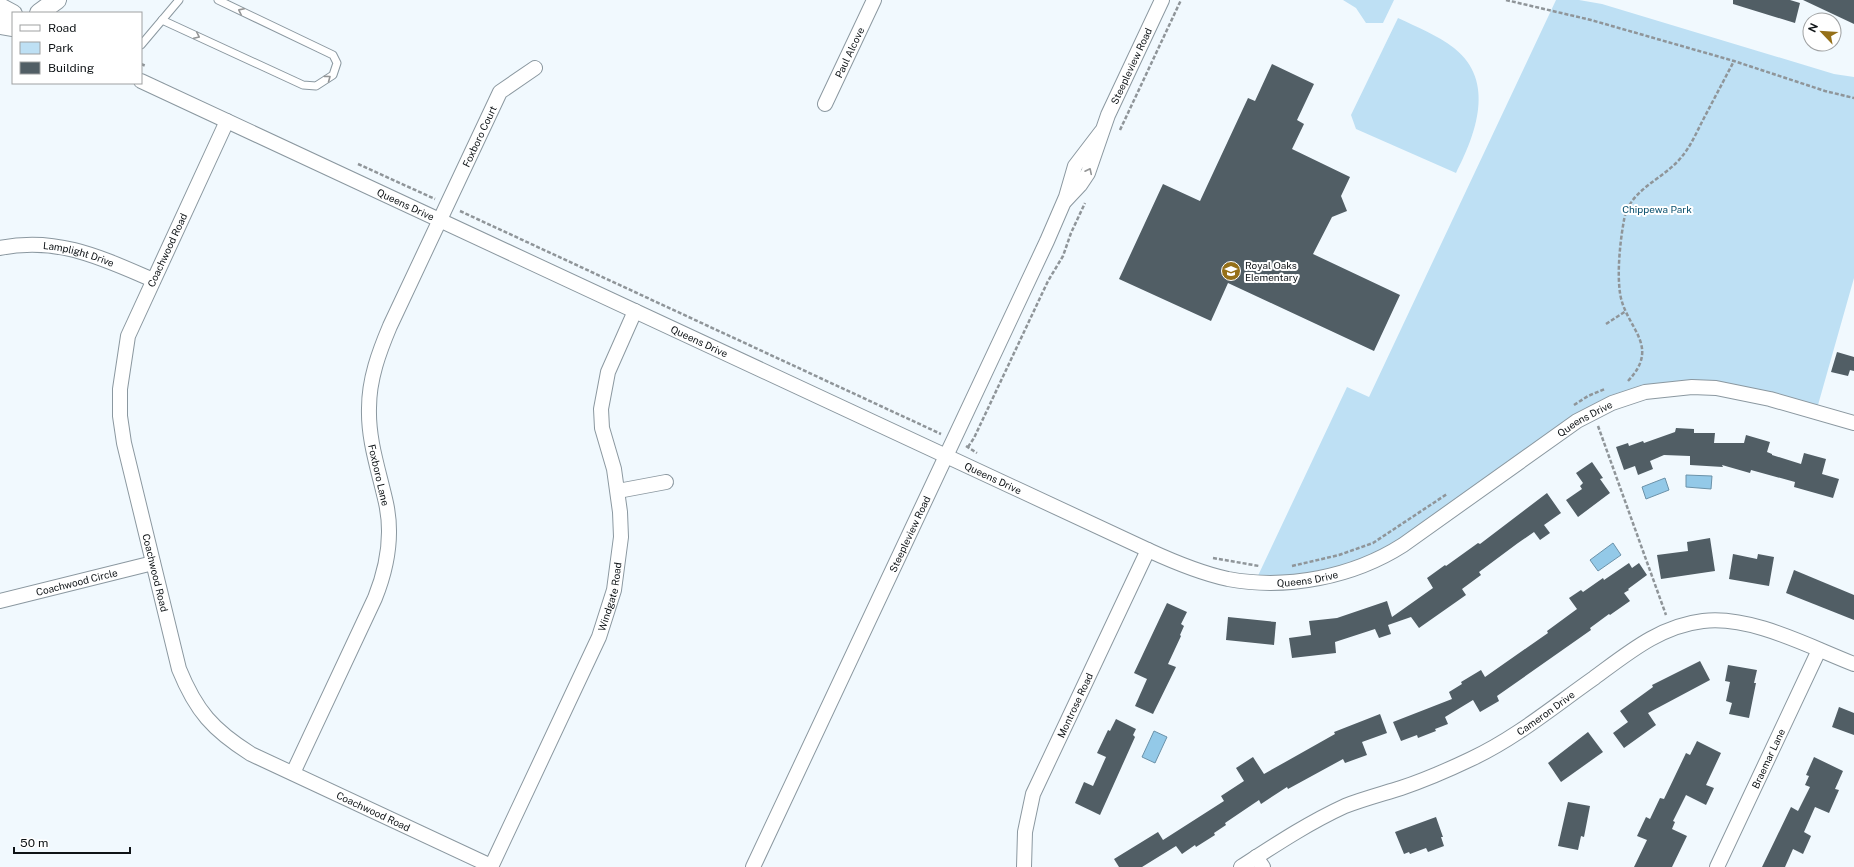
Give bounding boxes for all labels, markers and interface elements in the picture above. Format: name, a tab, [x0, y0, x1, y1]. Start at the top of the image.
one-way arrow	[237, 8, 245, 16]
legend	[12, 12, 142, 84]
north arrow	[1802, 12, 1842, 52]
text: Road	[48, 21, 76, 35]
text: N	[1806, 21, 1820, 34]
street label: Paul Alcove	[832, 25, 867, 80]
street label: Steepleview Road	[1108, 26, 1154, 106]
one-way arrow	[194, 32, 201, 40]
text: Park	[48, 41, 74, 55]
text: Building	[48, 61, 94, 75]
one-way arrow	[323, 76, 330, 83]
street label: Foxboro Court	[460, 104, 499, 169]
one-way arrow	[1084, 167, 1092, 175]
street label: Queens Drive	[375, 186, 437, 223]
park label: Chippewa Park	[1622, 203, 1692, 215]
street label: Coachwood Road	[145, 211, 189, 289]
street label: Lamplight Drive	[43, 239, 116, 269]
place label: Royal Oaks Elementary	[1245, 259, 1299, 283]
school or university icon: Royal Oaks Elementary	[1220, 260, 1242, 282]
street label: Queens Drive	[669, 323, 730, 360]
street label: Queens Drive	[1555, 398, 1615, 439]
street label: Foxboro Lane	[366, 443, 392, 507]
street label: Queens Drive	[963, 459, 1024, 496]
street label: Steepleview Road	[886, 494, 933, 574]
street label: Coachwood Road	[140, 532, 171, 613]
street label: Windgate Road	[595, 561, 624, 633]
street label: Coachwood Circle	[35, 566, 119, 598]
street label: Queens Drive	[1277, 568, 1340, 589]
street label: Montrose Road	[1054, 671, 1095, 740]
street label: Cameron Drive	[1514, 688, 1577, 738]
street label: Braemar Lane	[1749, 726, 1787, 790]
street label: Coachwood Road	[335, 789, 412, 834]
scale bar	[14, 829, 130, 855]
text: 50 m	[20, 836, 48, 850]

